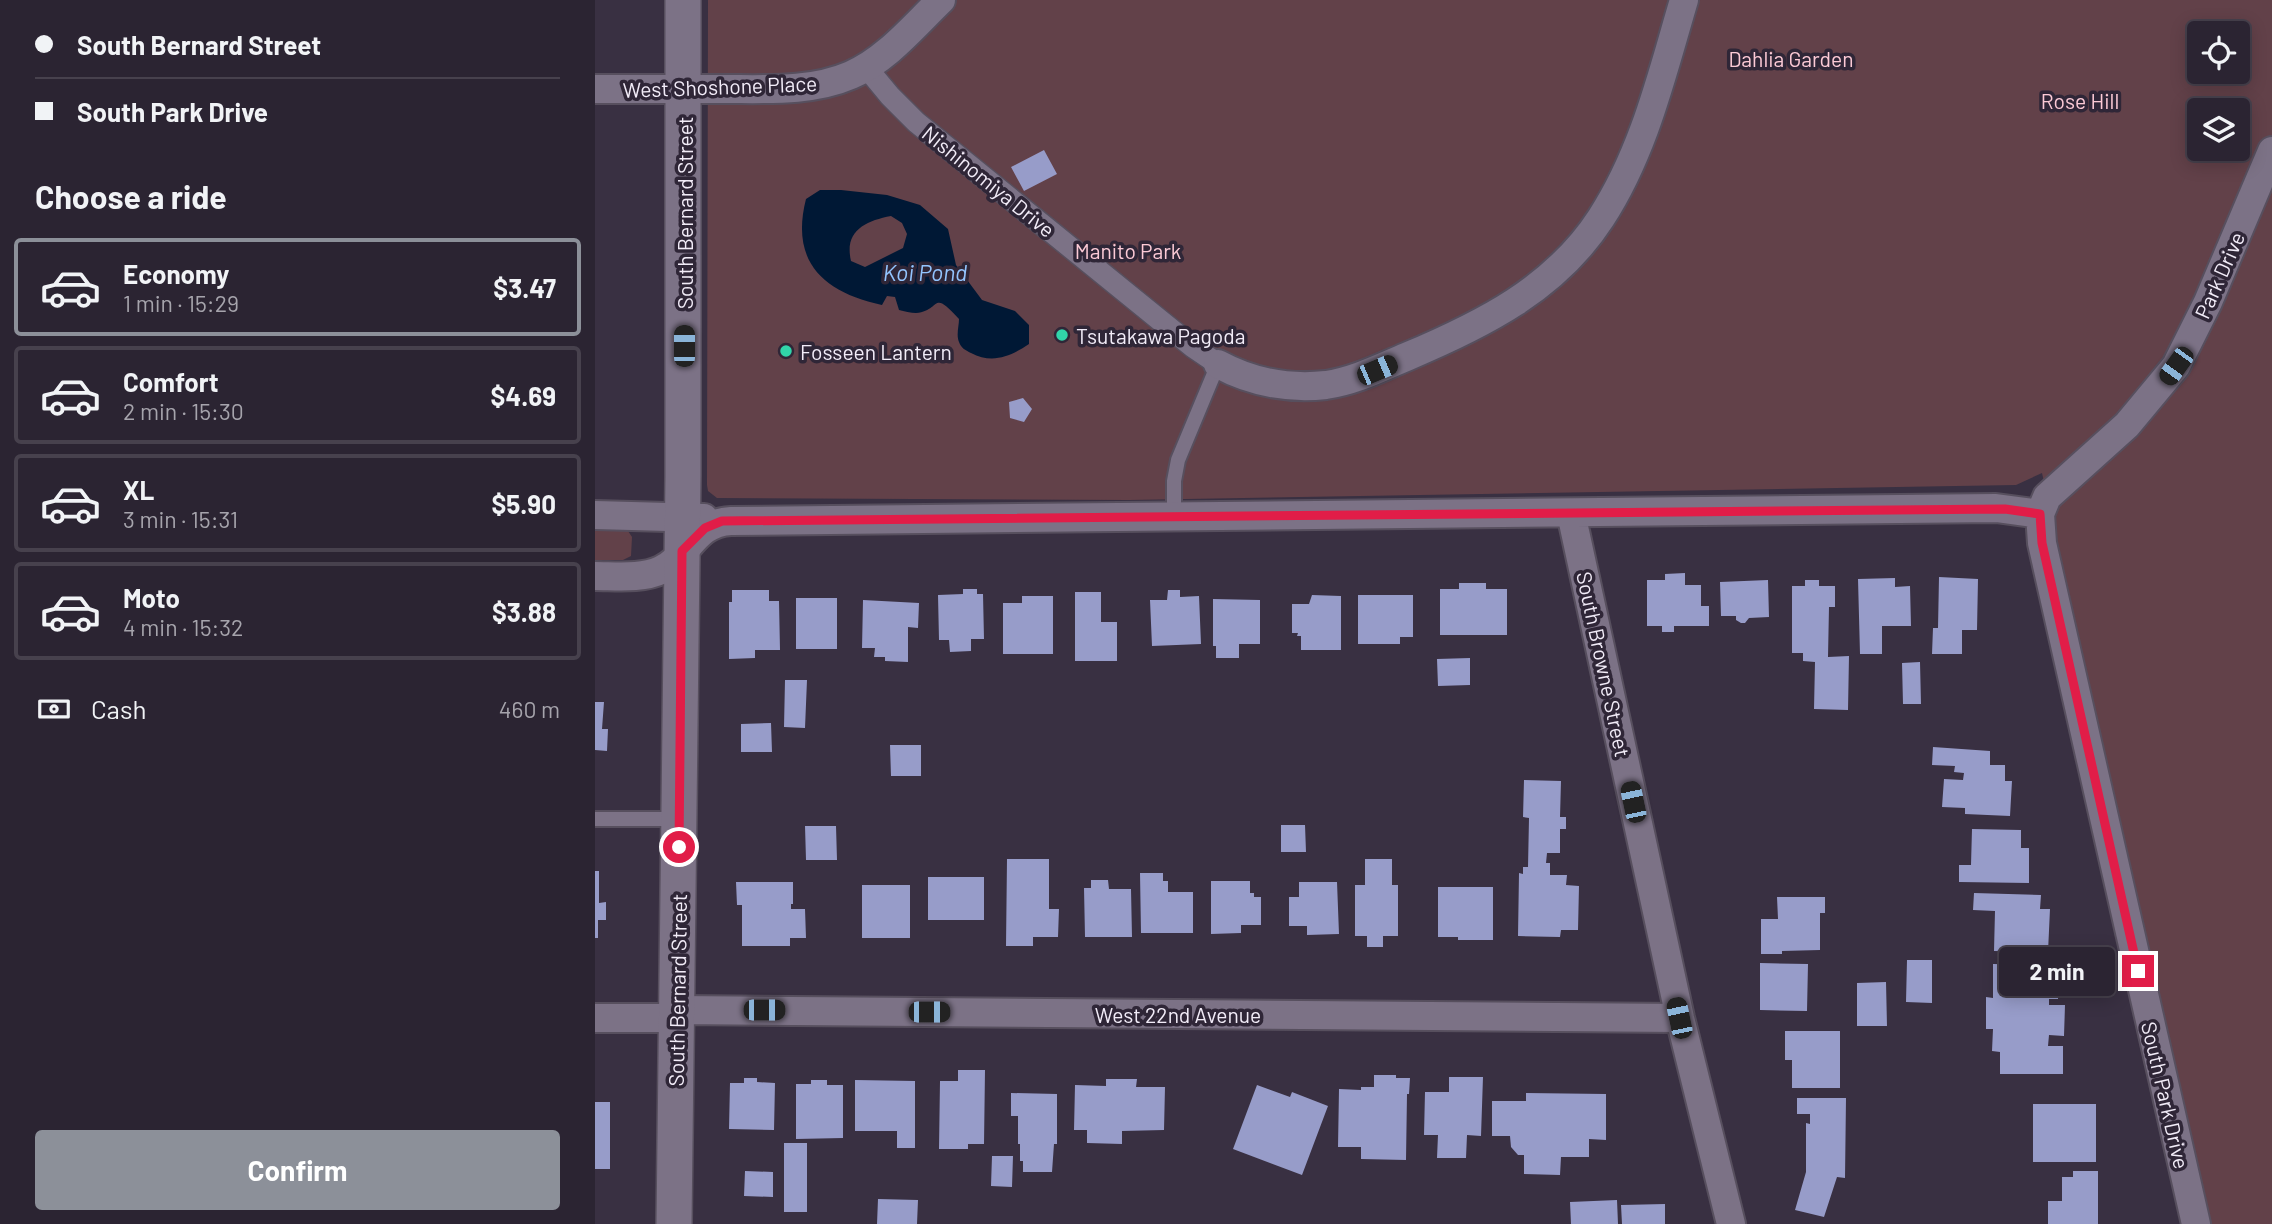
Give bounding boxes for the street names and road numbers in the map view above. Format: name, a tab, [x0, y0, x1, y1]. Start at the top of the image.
street label: West Shoshone Place	[622, 70, 818, 102]
street label: South Bernard Street	[672, 117, 697, 309]
street label: Nishinomiya Drive	[918, 120, 1060, 242]
street label: Park Drive	[2189, 228, 2249, 322]
street label: South Browne Street	[1572, 569, 1636, 759]
street label: South Bernard Street	[663, 893, 691, 1087]
street label: West 22nd Avenue	[1095, 1002, 1261, 1027]
street label: South Park Drive	[2137, 1019, 2195, 1171]

